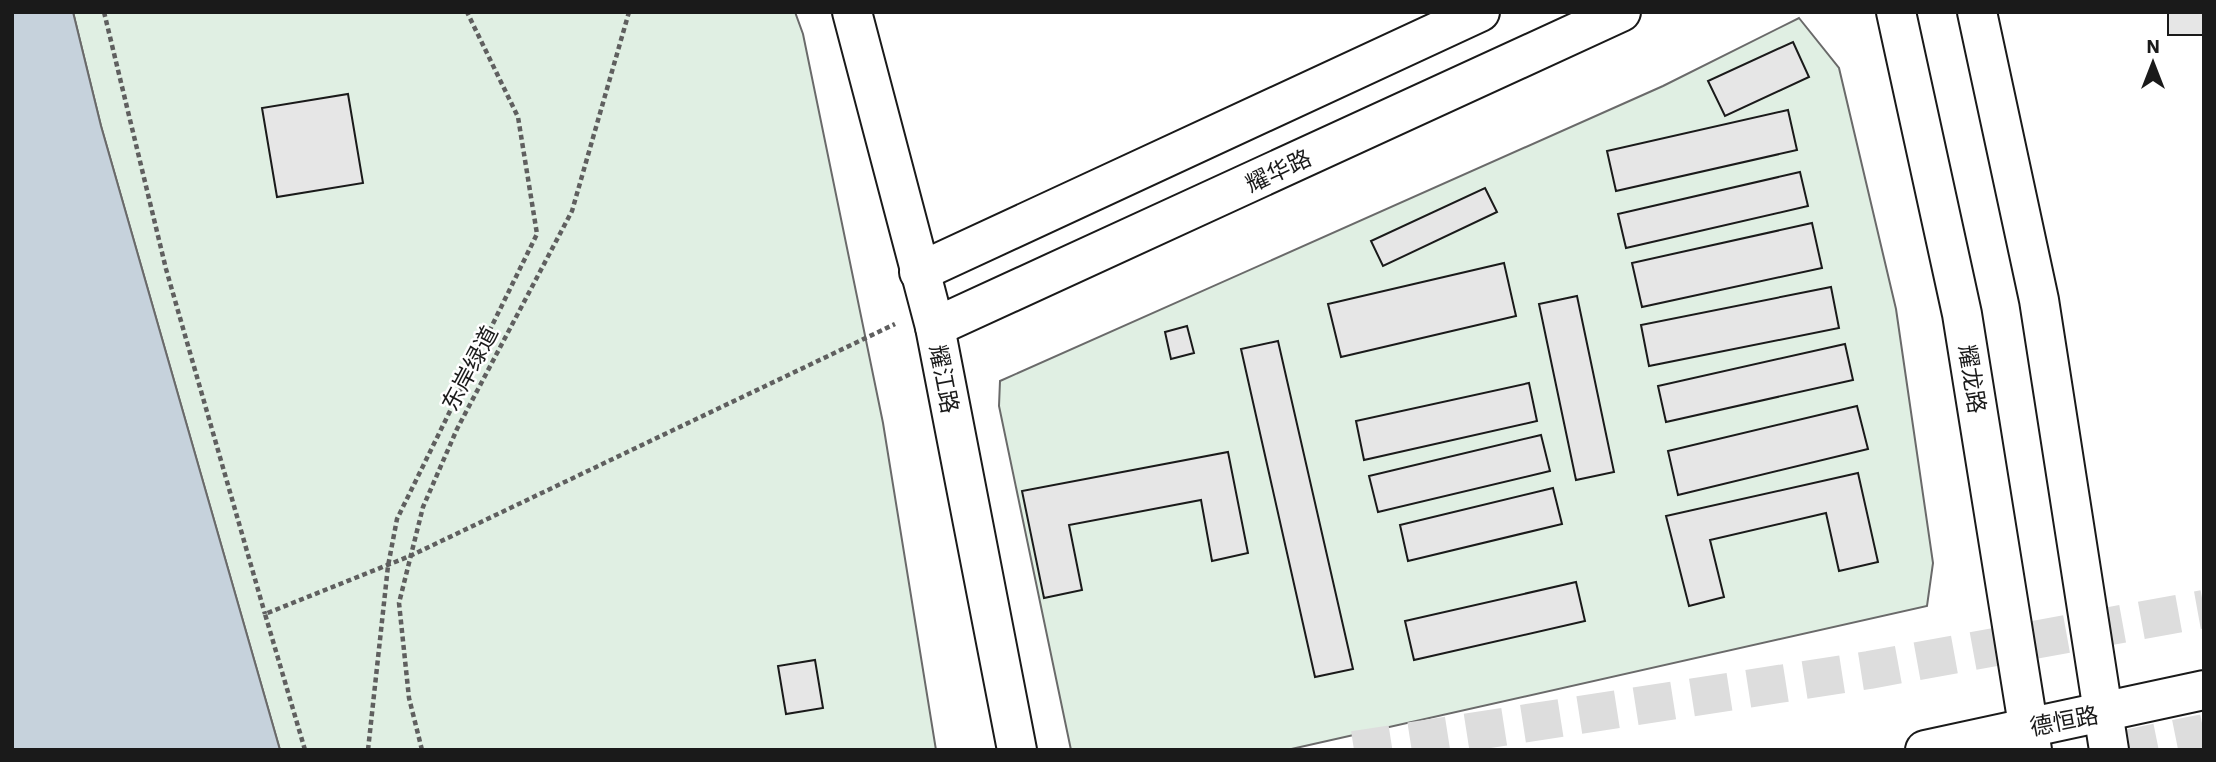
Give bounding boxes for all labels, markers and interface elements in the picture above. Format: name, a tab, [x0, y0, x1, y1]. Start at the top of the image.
north arrow	[2118, 28, 2188, 98]
text: N	[2146, 34, 2160, 58]
street label: 耀华路	[1240, 142, 1316, 198]
street label: 东岸绿道	[434, 320, 504, 416]
street label: 耀江路	[924, 342, 966, 416]
street label: 耀龙路	[1953, 343, 1993, 415]
street label: 德恒路	[2027, 699, 2101, 741]

